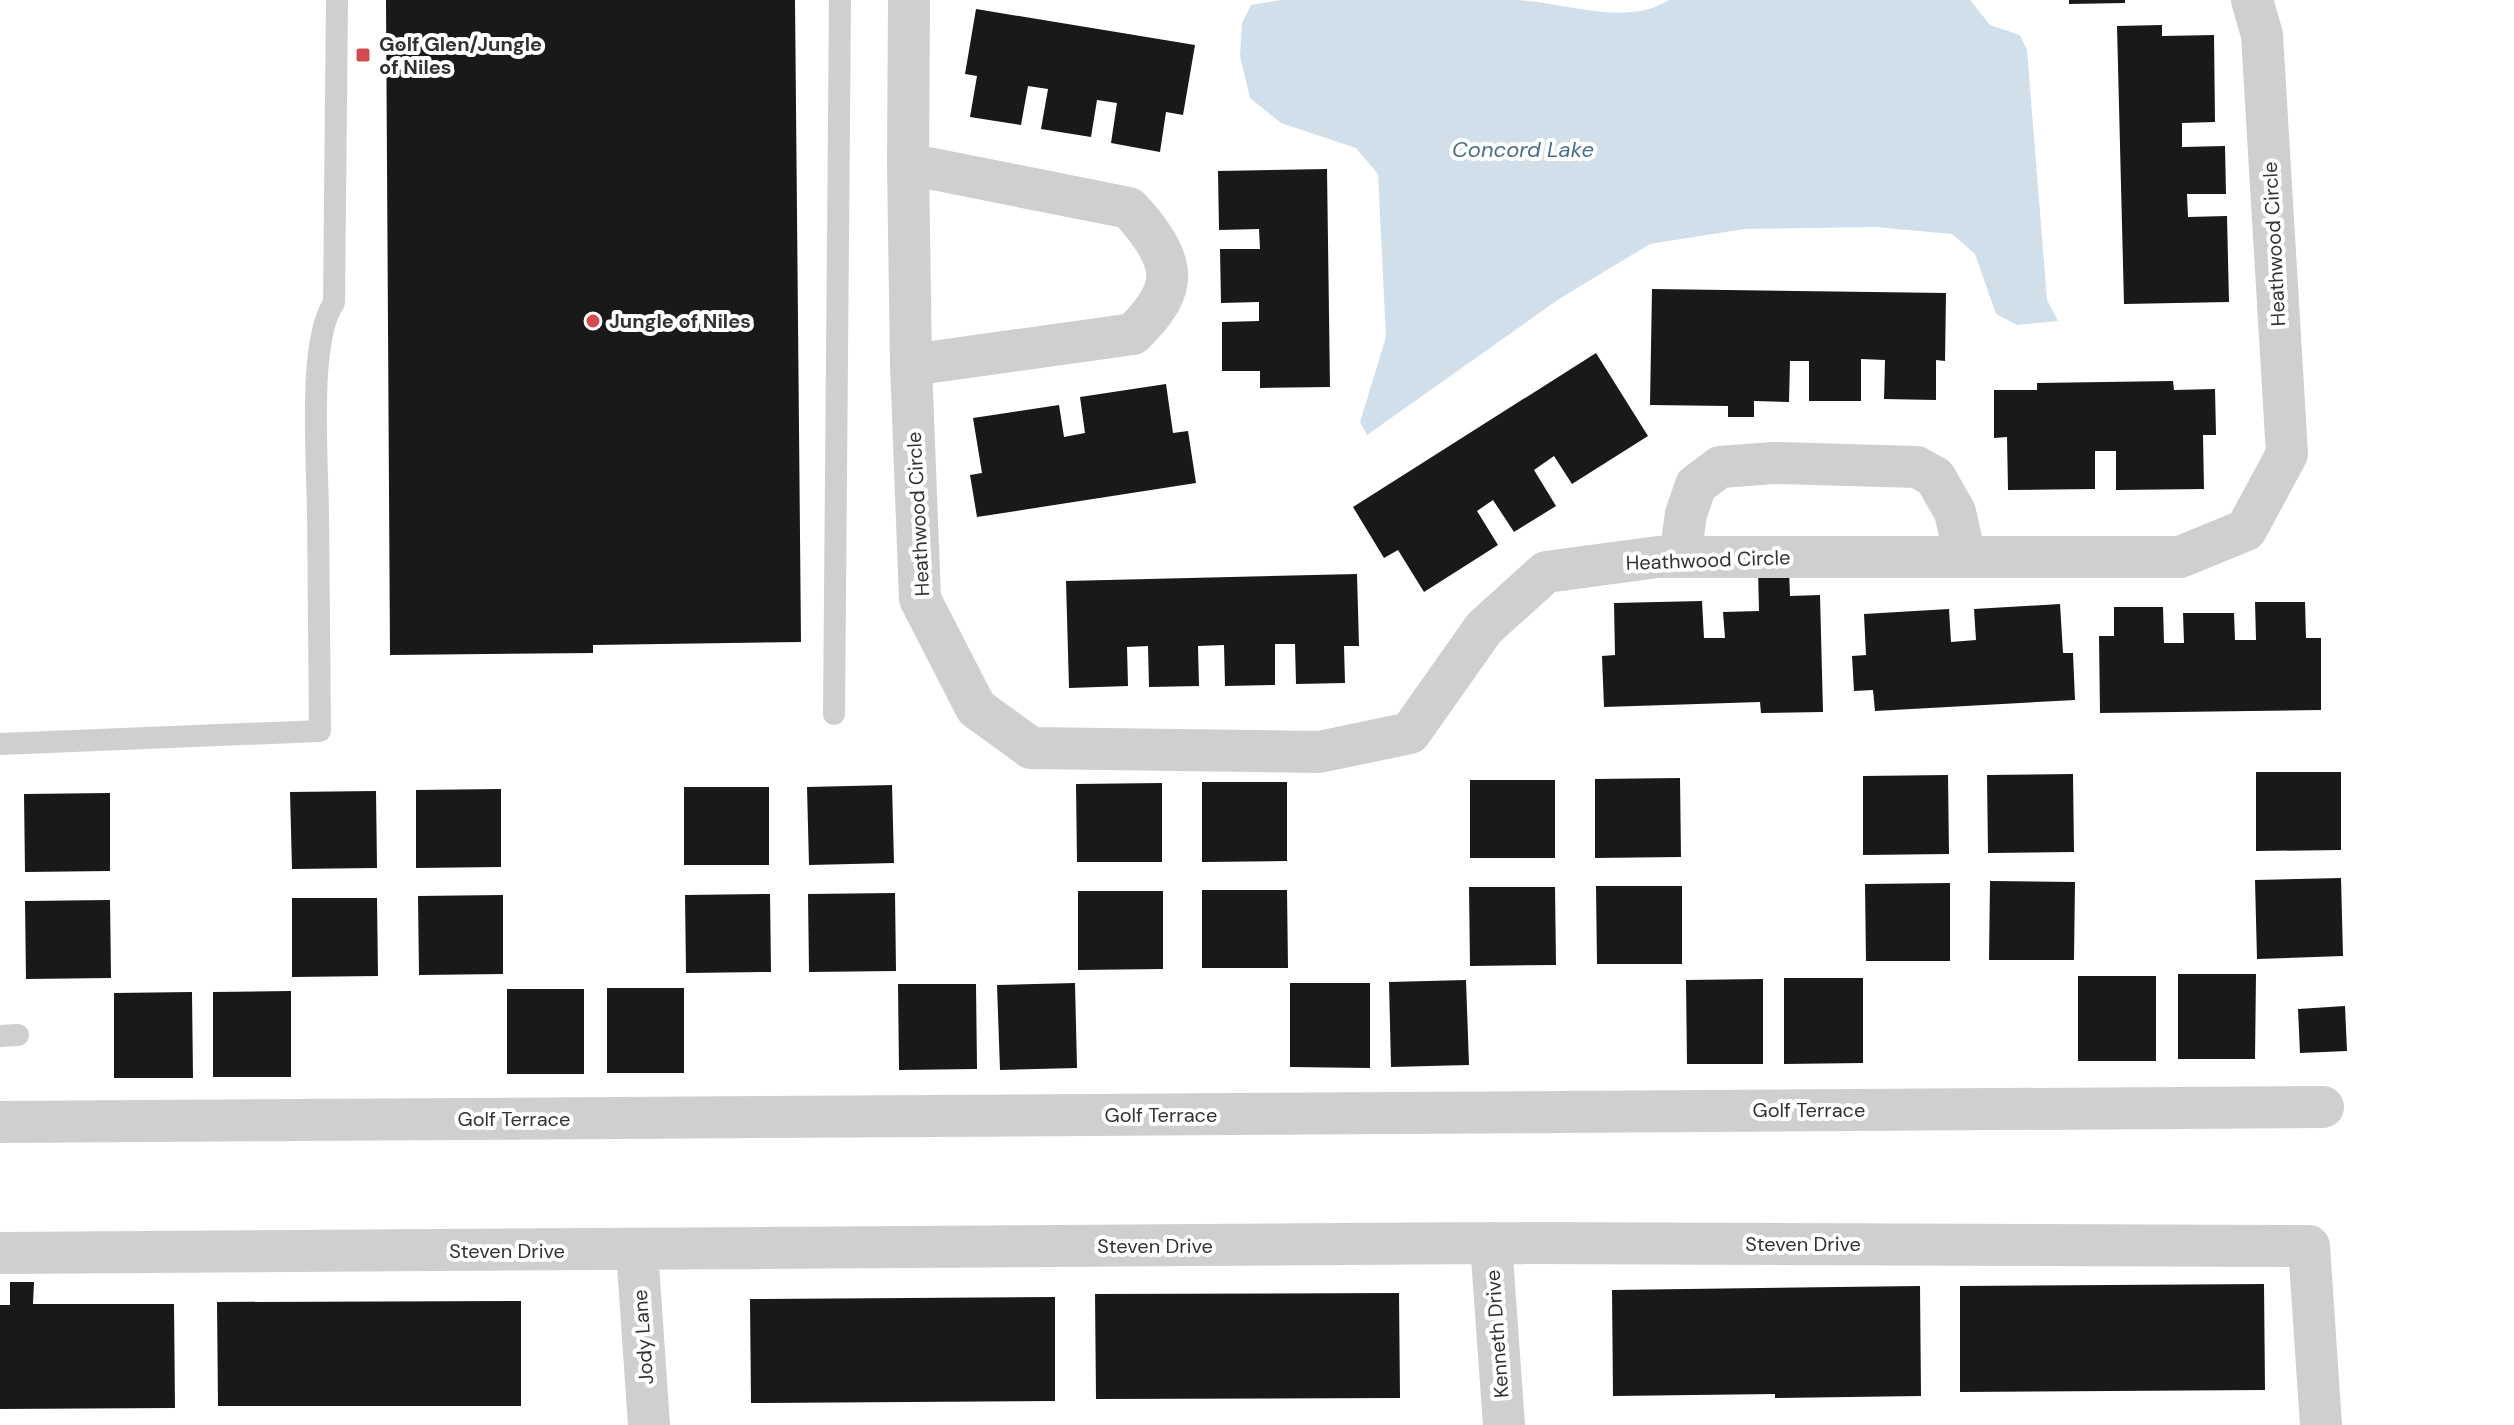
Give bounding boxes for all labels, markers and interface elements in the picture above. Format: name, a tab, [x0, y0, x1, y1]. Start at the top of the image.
place label: Golf Glen/Jungle of Niles	[379, 31, 542, 80]
marker: Golf Glen/Jungle of Niles	[354, 46, 372, 64]
water label: Concord Lake	[1452, 135, 1594, 164]
street label: Heathwood Circle	[2257, 161, 2291, 327]
place label: Jungle of Niles	[609, 308, 751, 334]
marker: Jungle of Niles	[584, 312, 602, 330]
street label: Heathwood Circle	[901, 431, 935, 597]
street label: Heathwood Circle	[1625, 544, 1791, 576]
street label: Golf Terrace	[1753, 1097, 1865, 1123]
street label: Golf Terrace	[1105, 1102, 1217, 1128]
street label: Golf Terrace	[458, 1106, 570, 1132]
street label: Steven Drive	[1745, 1231, 1861, 1257]
street label: Steven Drive	[1097, 1233, 1213, 1259]
street label: Steven Drive	[449, 1238, 565, 1264]
street label: Kenneth Drive	[1480, 1269, 1514, 1399]
street label: Jody Lane	[627, 1289, 659, 1385]

